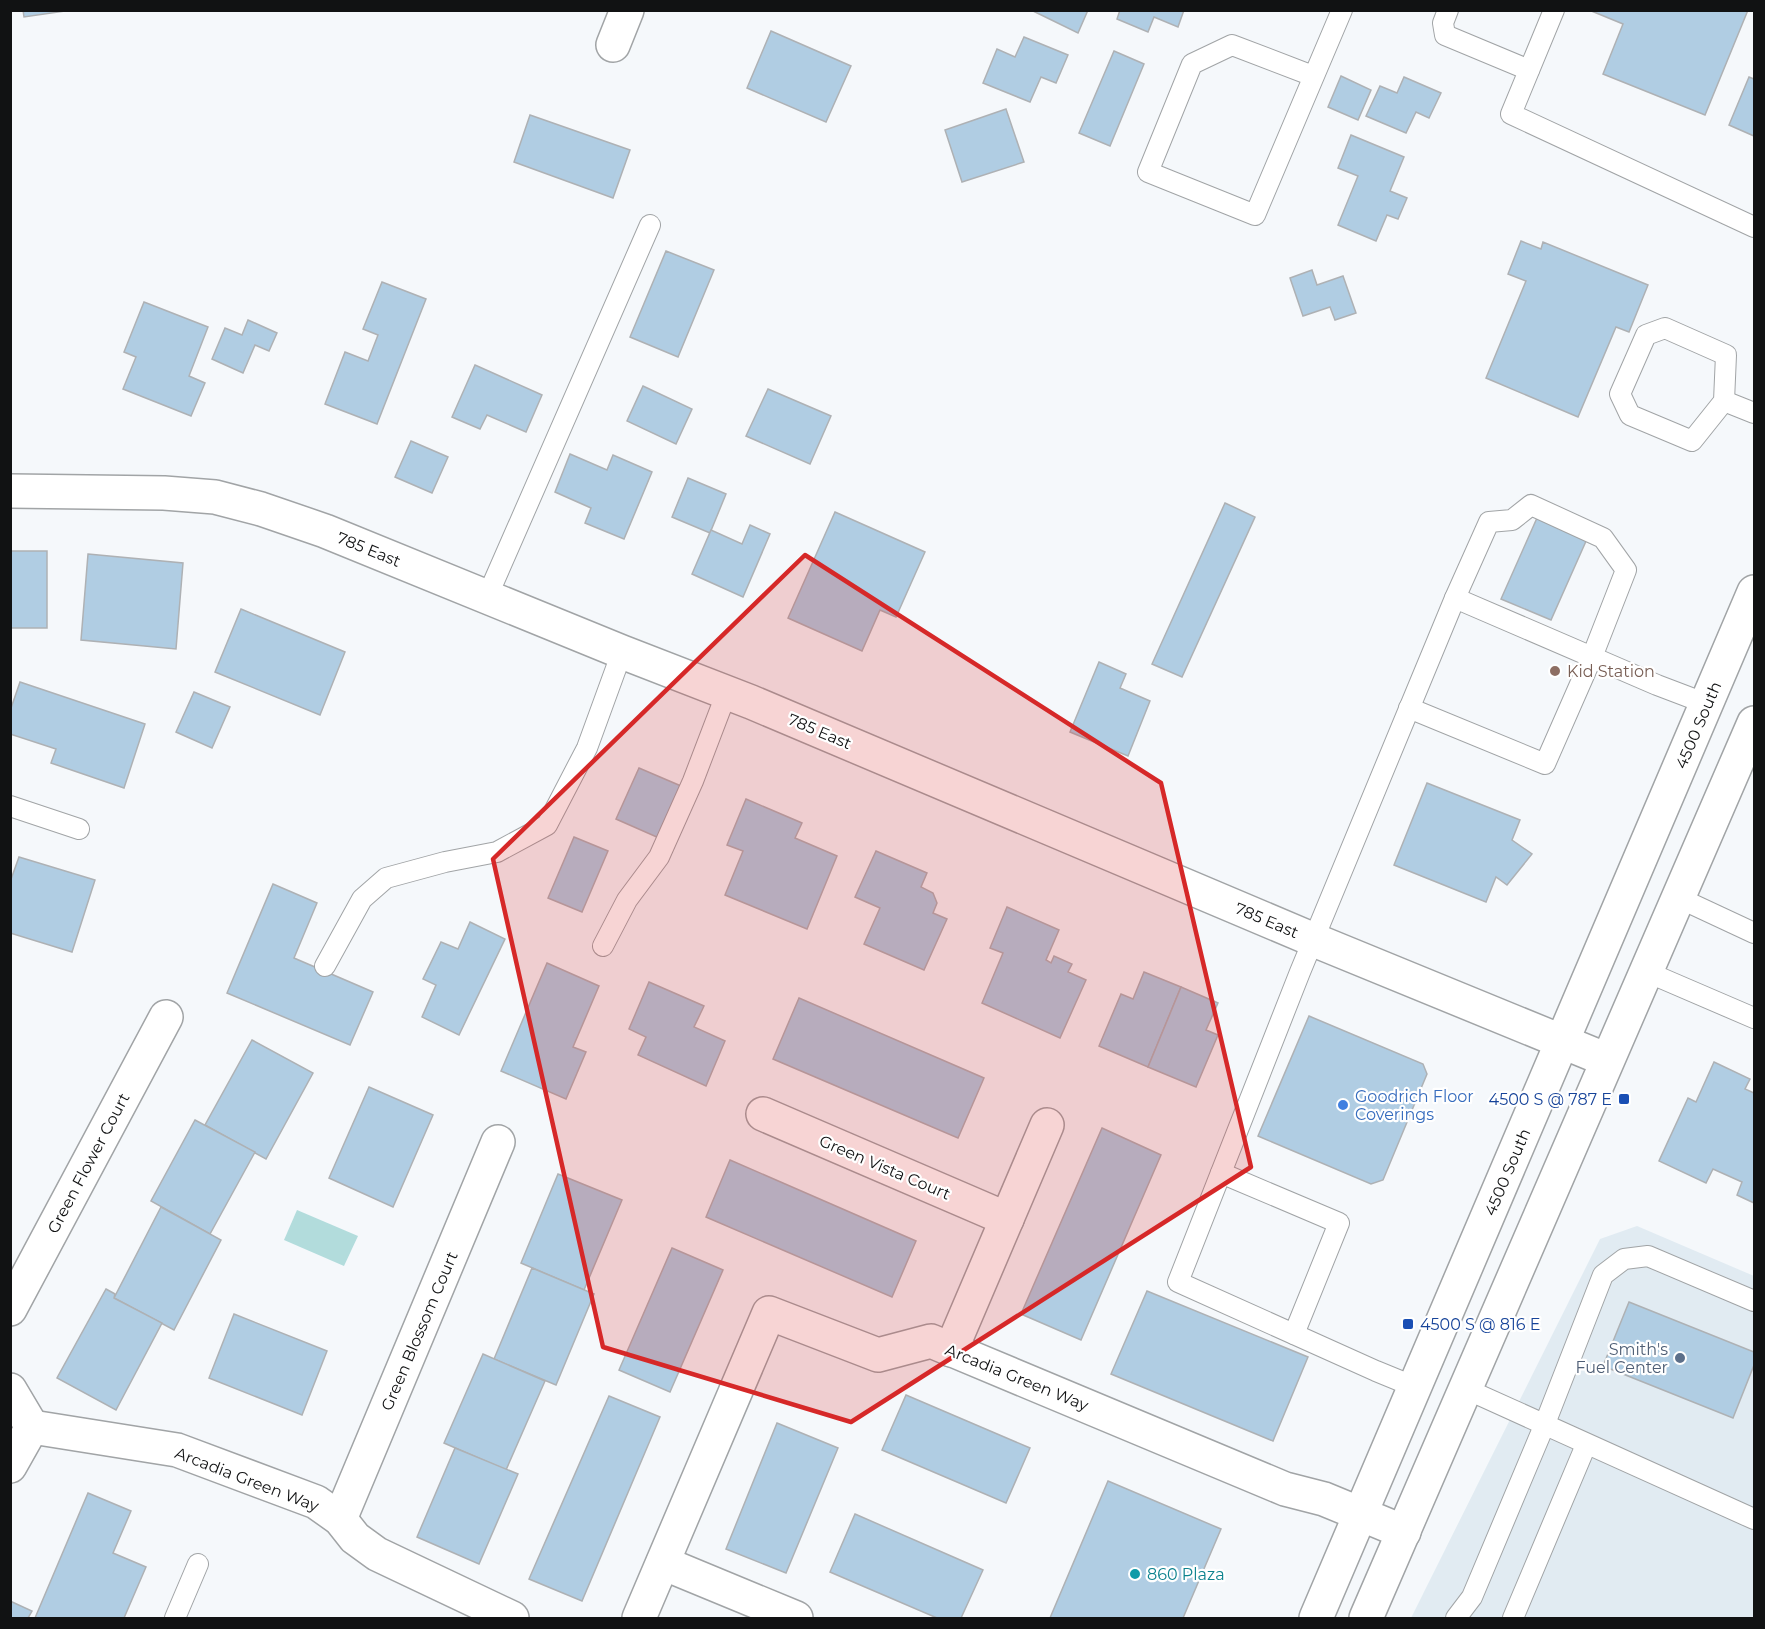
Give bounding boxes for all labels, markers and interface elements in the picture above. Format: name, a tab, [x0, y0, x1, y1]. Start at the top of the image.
street label: 785 East	[334, 528, 404, 571]
place label: Kid Station	[1567, 662, 1655, 681]
marker: Kid Station	[1548, 664, 1562, 678]
street label: 4500 South	[1672, 679, 1725, 772]
street label: 785 East	[785, 710, 855, 753]
street label: 785 East	[1232, 899, 1302, 942]
place label: Goodrich Floor Coverings	[1355, 1087, 1474, 1124]
street label: Green Flower Court	[43, 1089, 134, 1237]
place label: 4500 S @ 787 E	[1489, 1090, 1612, 1109]
marker: 4500 S @ 787 E	[1617, 1092, 1631, 1106]
marker: Goodrich Floor Coverings	[1336, 1098, 1350, 1112]
street label: 4500 South	[1481, 1126, 1534, 1219]
street label: Green Vista Court	[816, 1131, 954, 1204]
street label: Green Blossom Court	[377, 1248, 462, 1414]
place label: 4500 S @ 816 E	[1420, 1315, 1540, 1334]
marker: 4500 S @ 816 E	[1401, 1317, 1415, 1331]
street label: Arcadia Green Way	[943, 1340, 1091, 1415]
place label: Smith's Fuel Center	[1576, 1340, 1668, 1377]
marker: Smith's Fuel Center	[1673, 1351, 1687, 1365]
street label: Arcadia Green Way	[172, 1443, 322, 1516]
place label: 860 Plaza	[1147, 1565, 1225, 1584]
marker: 860 Plaza	[1128, 1567, 1142, 1581]

